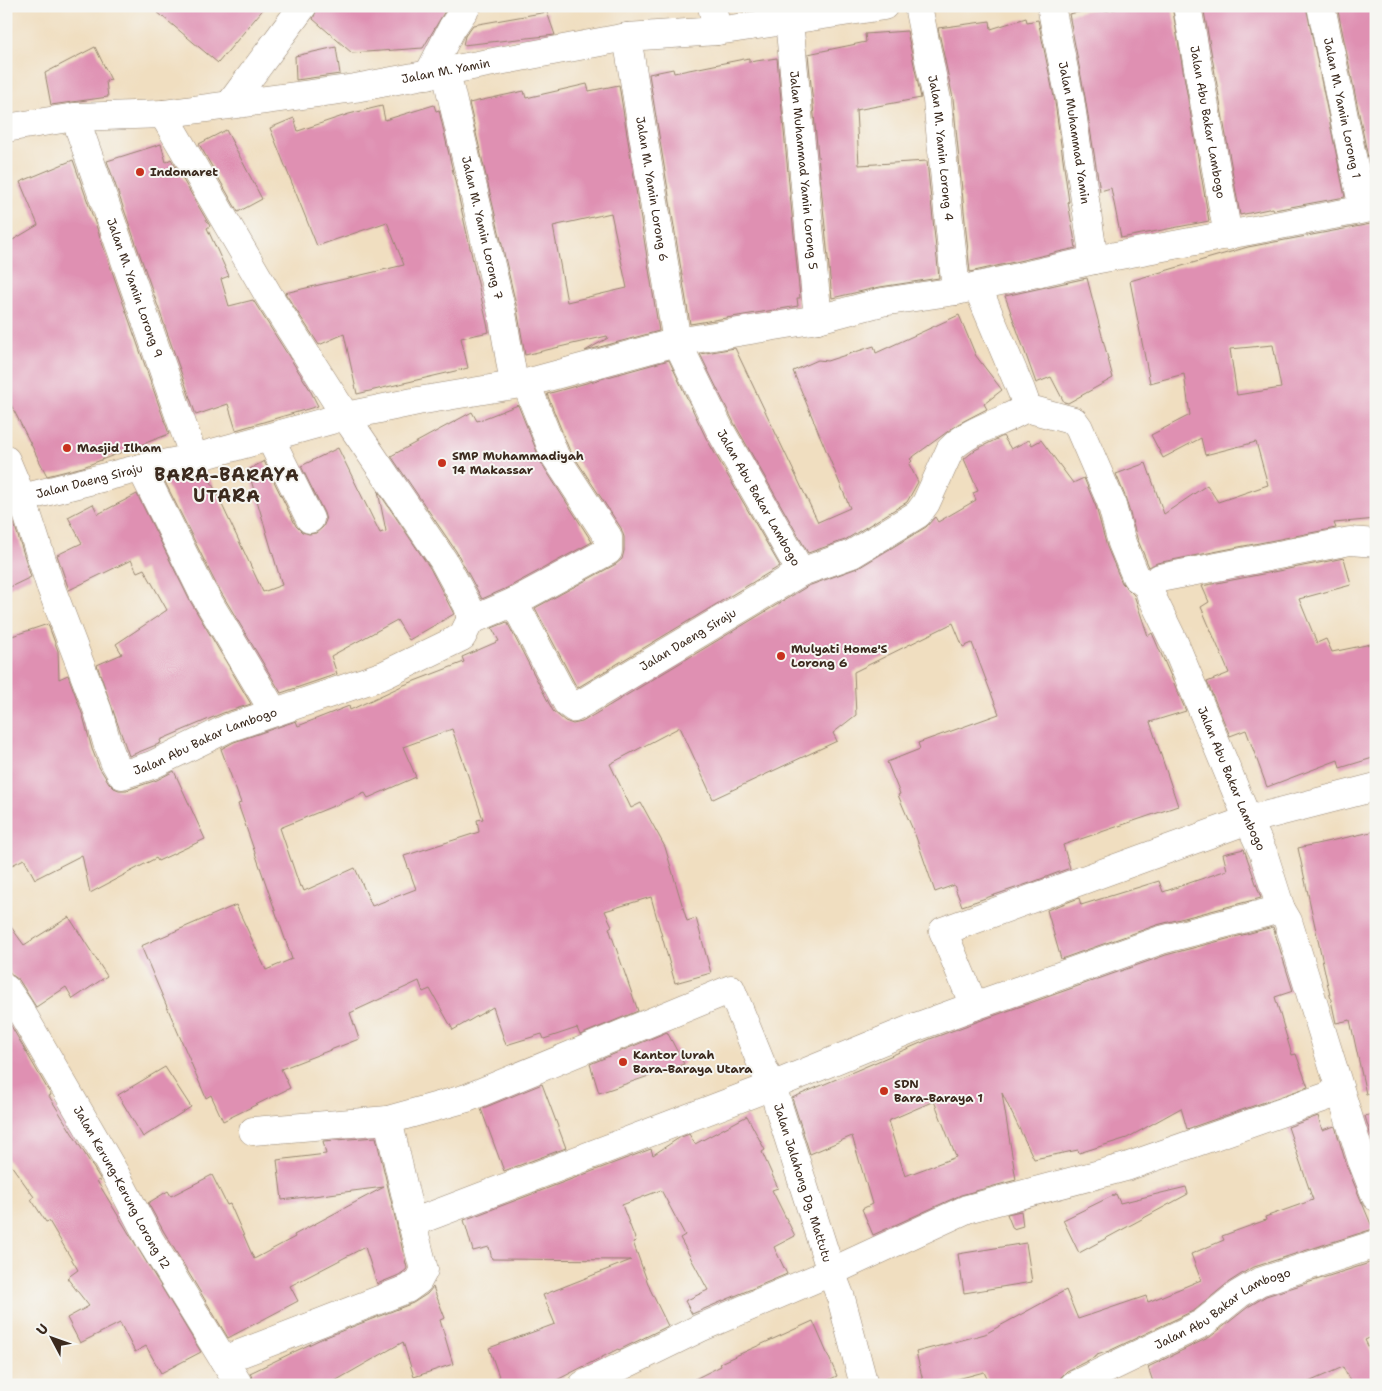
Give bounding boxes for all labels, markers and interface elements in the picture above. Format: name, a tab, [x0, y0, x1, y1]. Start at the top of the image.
street label: Jalan M. Yamin Lorong 1	[1320, 36, 1364, 180]
street label: Jalan Abu Bakar Lambogo	[1186, 44, 1229, 200]
street label: Jalan M. Yamin	[400, 55, 491, 87]
street label: Jalan Muhammad Yamin	[1055, 60, 1094, 205]
street label: Jalan Muhammad Yamin Lorong 5	[786, 70, 821, 271]
street label: Jalan M. Yamin Lorong 4	[924, 74, 957, 222]
street label: Jalan M. Yamin Lorong 6	[632, 115, 672, 263]
street label: Jalan M. Yamin Lorong 7	[458, 155, 507, 301]
place label: Indomaret	[150, 164, 218, 180]
marker: Indomaret	[134, 166, 146, 178]
street label: Jalan M. Yamin Lorong 9	[103, 216, 166, 360]
street label: Jalan Abu Bakar Lambogo	[713, 426, 804, 569]
place label: Masjid Ilham	[77, 440, 161, 456]
marker: Masjid Ilham	[61, 442, 73, 454]
place label: SMP Muhammadiyah 14 Makassar	[452, 448, 584, 478]
marker: SMP Muhammadiyah 14 Makassar	[436, 457, 448, 469]
street label: Jalan Daeng Siraju	[34, 460, 145, 502]
district label: BARA-BARAYA UTARA	[154, 463, 300, 508]
street label: Jalan Daeng Siraju	[637, 605, 739, 675]
place label: Mulyati Home'S Lorong 6	[791, 641, 888, 671]
marker: Mulyati Home'S Lorong 6	[775, 650, 787, 662]
street label: Jalan Abu Bakar Lambogo	[131, 704, 279, 779]
street label: Jalan Abu Bakar Lambogo	[1194, 704, 1269, 853]
place label: Kantor lurah Bara-Baraya Utara	[633, 1047, 753, 1077]
marker: Kantor lurah Bara-Baraya Utara	[617, 1056, 629, 1068]
place label: SDN Bara-Baraya 1	[894, 1076, 983, 1106]
marker: SDN Bara-Baraya 1	[878, 1085, 890, 1097]
street label: Jalan Jalahong Dg. Mattutu	[770, 1101, 835, 1264]
street label: Jalan Kerung-Kerung Lorong 12	[70, 1103, 174, 1272]
street label: Jalan Abu Bakar Lambogo	[1152, 1264, 1293, 1353]
north arrow	[28, 1314, 78, 1364]
text: U	[32, 1320, 52, 1339]

